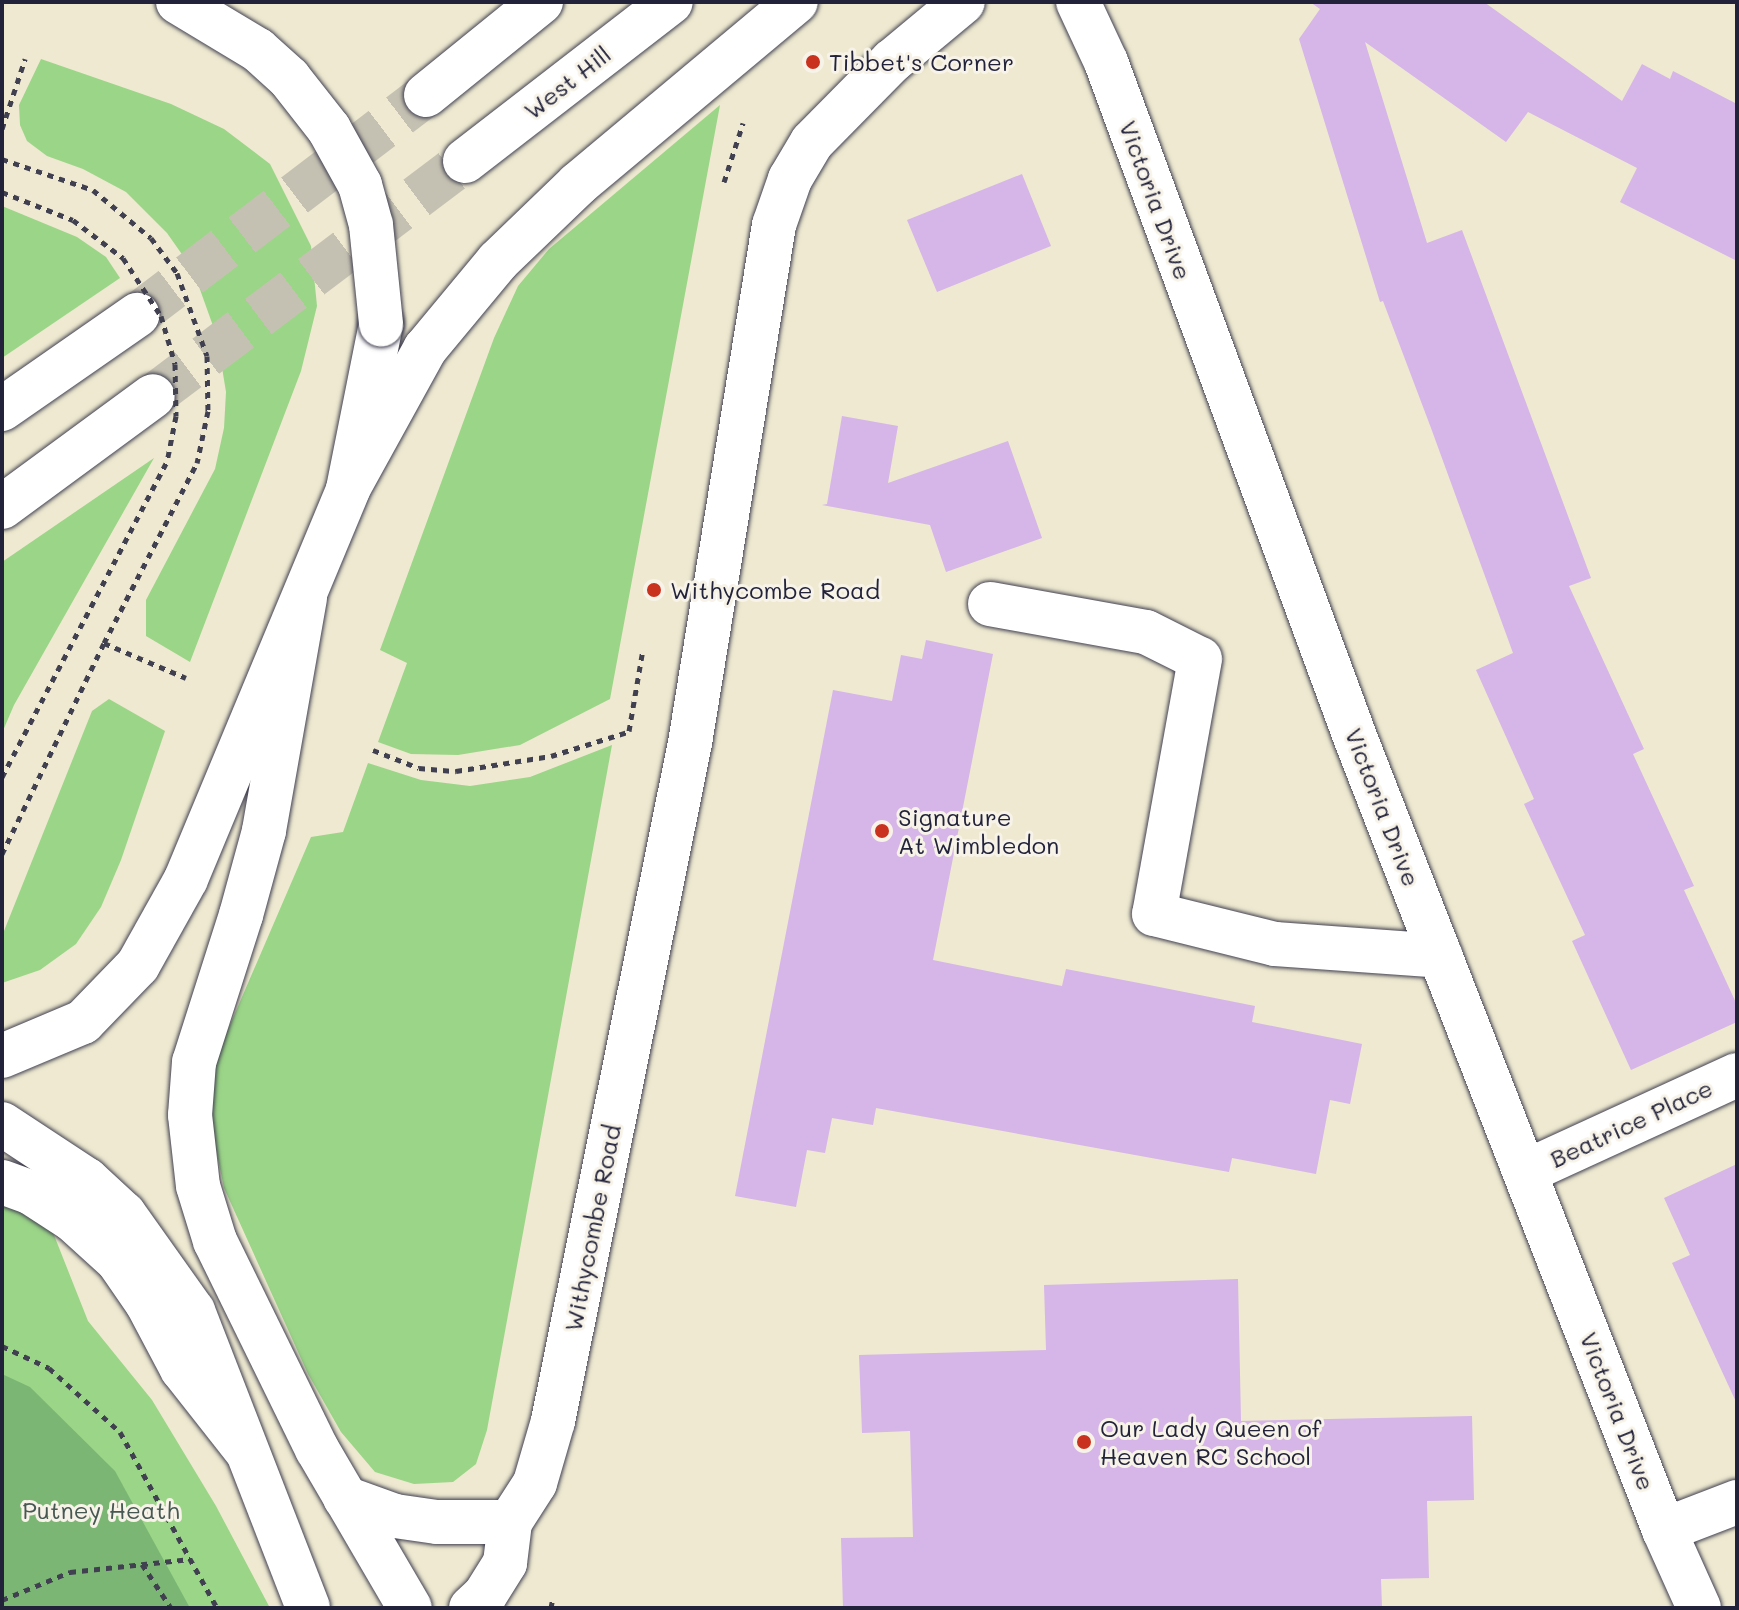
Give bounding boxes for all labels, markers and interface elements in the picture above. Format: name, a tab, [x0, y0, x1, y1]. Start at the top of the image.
street label: West Hill	[518, 39, 616, 125]
place label: Tibbet's Corner	[829, 48, 1014, 76]
marker: Tibbet's Corner	[804, 53, 822, 71]
street label: Victoria Drive	[1114, 117, 1198, 283]
place label: Withycombe Road	[670, 576, 880, 604]
marker: Withycombe Road	[645, 581, 663, 599]
street label: Victoria Drive	[1340, 724, 1426, 890]
place label: Signature At Wimbledon	[898, 803, 1059, 859]
marker: Signature At Wimbledon	[873, 822, 891, 840]
street label: Beatrice Place	[1545, 1073, 1717, 1173]
street label: Withycombe Road	[558, 1122, 626, 1334]
street label: Victoria Drive	[1575, 1328, 1661, 1494]
place label: Our Lady Queen of Heaven RC School	[1100, 1414, 1321, 1470]
marker: Our Lady Queen of Heaven RC School	[1075, 1433, 1093, 1451]
park label: Putney Heath	[22, 1496, 180, 1524]

